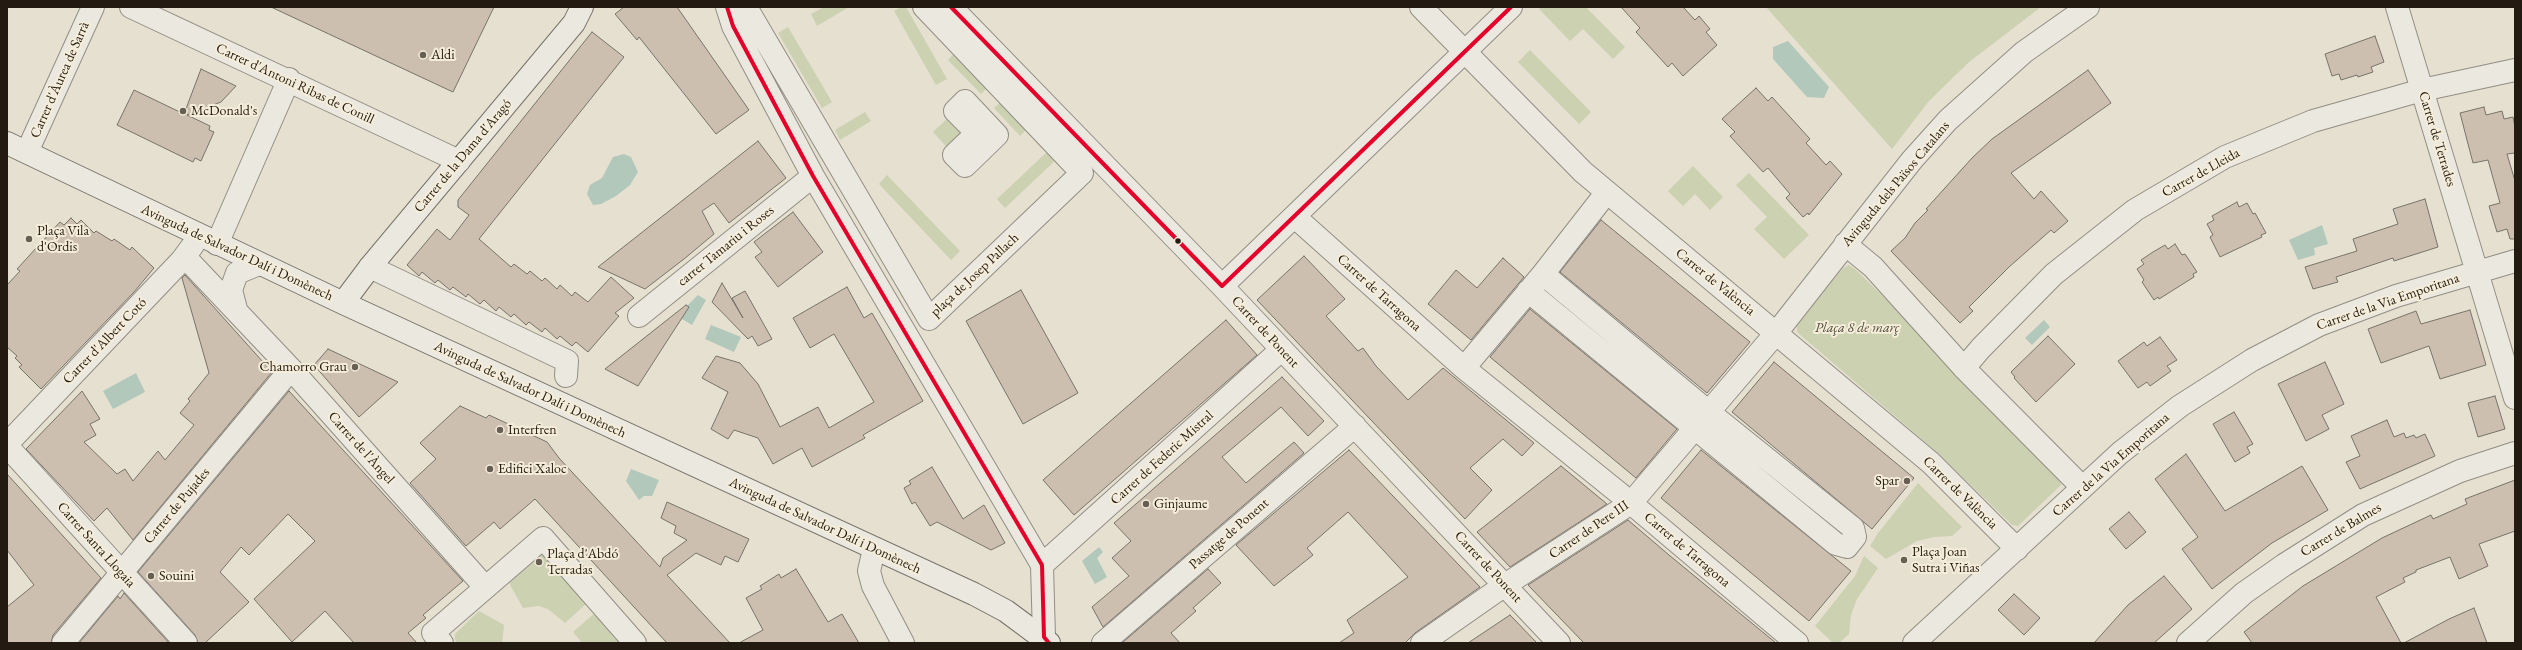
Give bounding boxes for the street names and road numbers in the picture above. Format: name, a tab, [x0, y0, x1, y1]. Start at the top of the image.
street label: Carrer d'Àurea de Sarrà	[27, 19, 93, 141]
street label: Carrer d'Antoni Ribas de Conill	[213, 40, 377, 128]
street label: Carrer de Terrades	[2415, 89, 2459, 189]
street label: Carrer de la Dama d'Aragó	[411, 96, 515, 216]
street label: Avinguda dels Països Catalans	[1838, 118, 1954, 250]
street label: Carrer de Lleida	[2159, 145, 2243, 201]
street label: Avinguda de Salvador Dalí i Domènech	[138, 201, 336, 305]
street label: carrer Tamariu i Roses	[674, 202, 778, 290]
street label: plaça de Josep Pallach	[927, 230, 1023, 320]
street label: Carrer de València	[1672, 245, 1758, 319]
street label: Carrer de Tarragona	[1333, 251, 1425, 335]
street label: Carrer de la Via Emporitana	[2314, 270, 2462, 334]
street label: Carrer de Ponent	[1228, 293, 1302, 371]
street label: Carrer d'Albert Cotó	[60, 294, 150, 388]
street label: Avinguda de Salvador Dalí i Domènech	[431, 338, 629, 442]
street label: Carrer de Federic Mistral	[1107, 407, 1217, 509]
street label: Carrer de l'Àngel	[324, 408, 398, 488]
street label: Carrer de la Via Emporitana	[2049, 409, 2173, 521]
street label: Carrer de València	[1919, 453, 2001, 533]
street label: Carrer de Pujades	[140, 465, 214, 547]
street label: Avinguda de Salvador Dalí i Domènech	[726, 474, 924, 578]
street label: Passatge de Ponent	[1186, 495, 1272, 573]
street label: Carrer de Pere III	[1546, 497, 1632, 563]
street label: Carrer Santa Llogaia	[53, 499, 139, 591]
street label: Carrer de Balmes	[2298, 499, 2384, 561]
street label: Carrer de Tarragona	[1640, 509, 1734, 591]
street label: Carrer de Ponent	[1451, 528, 1525, 606]

